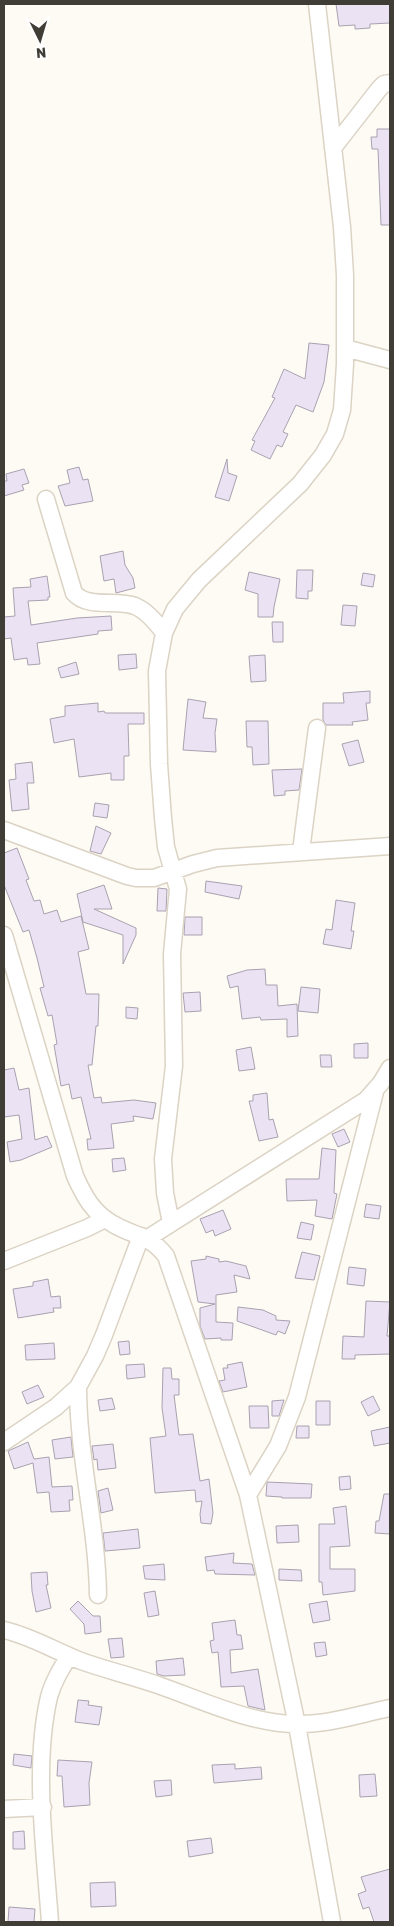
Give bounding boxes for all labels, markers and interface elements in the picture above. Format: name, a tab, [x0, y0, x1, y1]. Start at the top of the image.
north arrow	[15, 15, 65, 65]
text: N	[35, 44, 47, 61]

